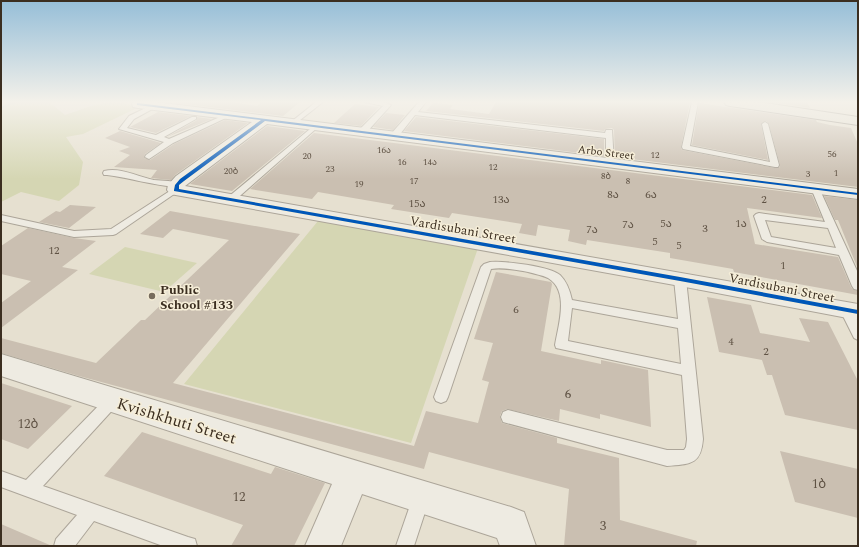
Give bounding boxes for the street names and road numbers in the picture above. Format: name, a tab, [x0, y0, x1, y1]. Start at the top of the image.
street label: Arbo Street	[577, 141, 635, 164]
street label: Vardisubani Street	[408, 211, 518, 249]
street label: Vardisubani Street	[727, 268, 837, 308]
street label: Kvishkhuti Street	[114, 391, 240, 451]

